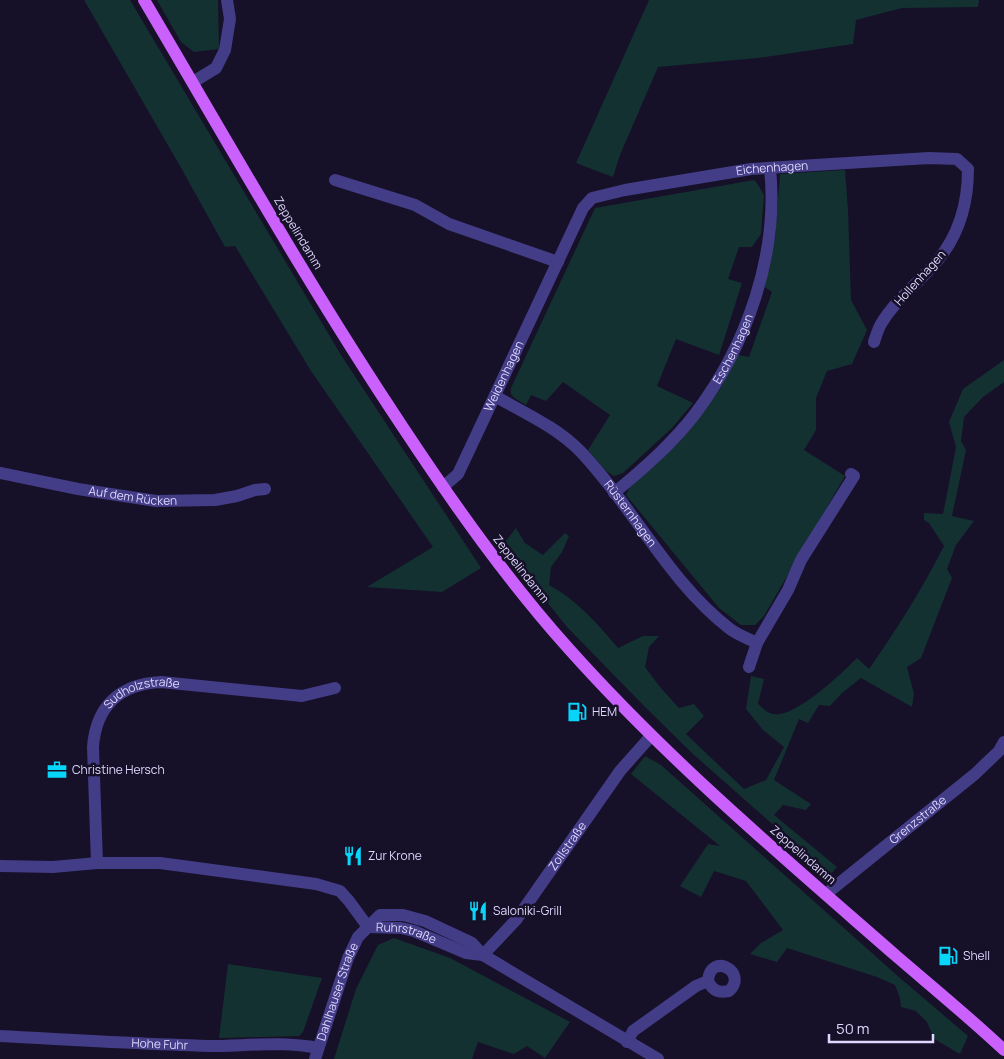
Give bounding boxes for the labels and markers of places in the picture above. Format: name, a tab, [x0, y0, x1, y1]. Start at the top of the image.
fuel station icon: HEM	[566, 701, 588, 723]
place label: HEM	[592, 703, 617, 720]
office icon: Christine Hersch	[46, 759, 68, 781]
place label: Christine Hersch	[72, 761, 165, 778]
restaurant icon: Zur Krone	[342, 845, 364, 867]
place label: Zur Krone	[368, 847, 422, 864]
restaurant icon: Saloniki-Grill	[467, 900, 489, 922]
place label: Saloniki-Grill	[493, 902, 562, 919]
fuel station icon: Shell	[937, 945, 959, 967]
place label: Shell	[963, 947, 990, 964]

